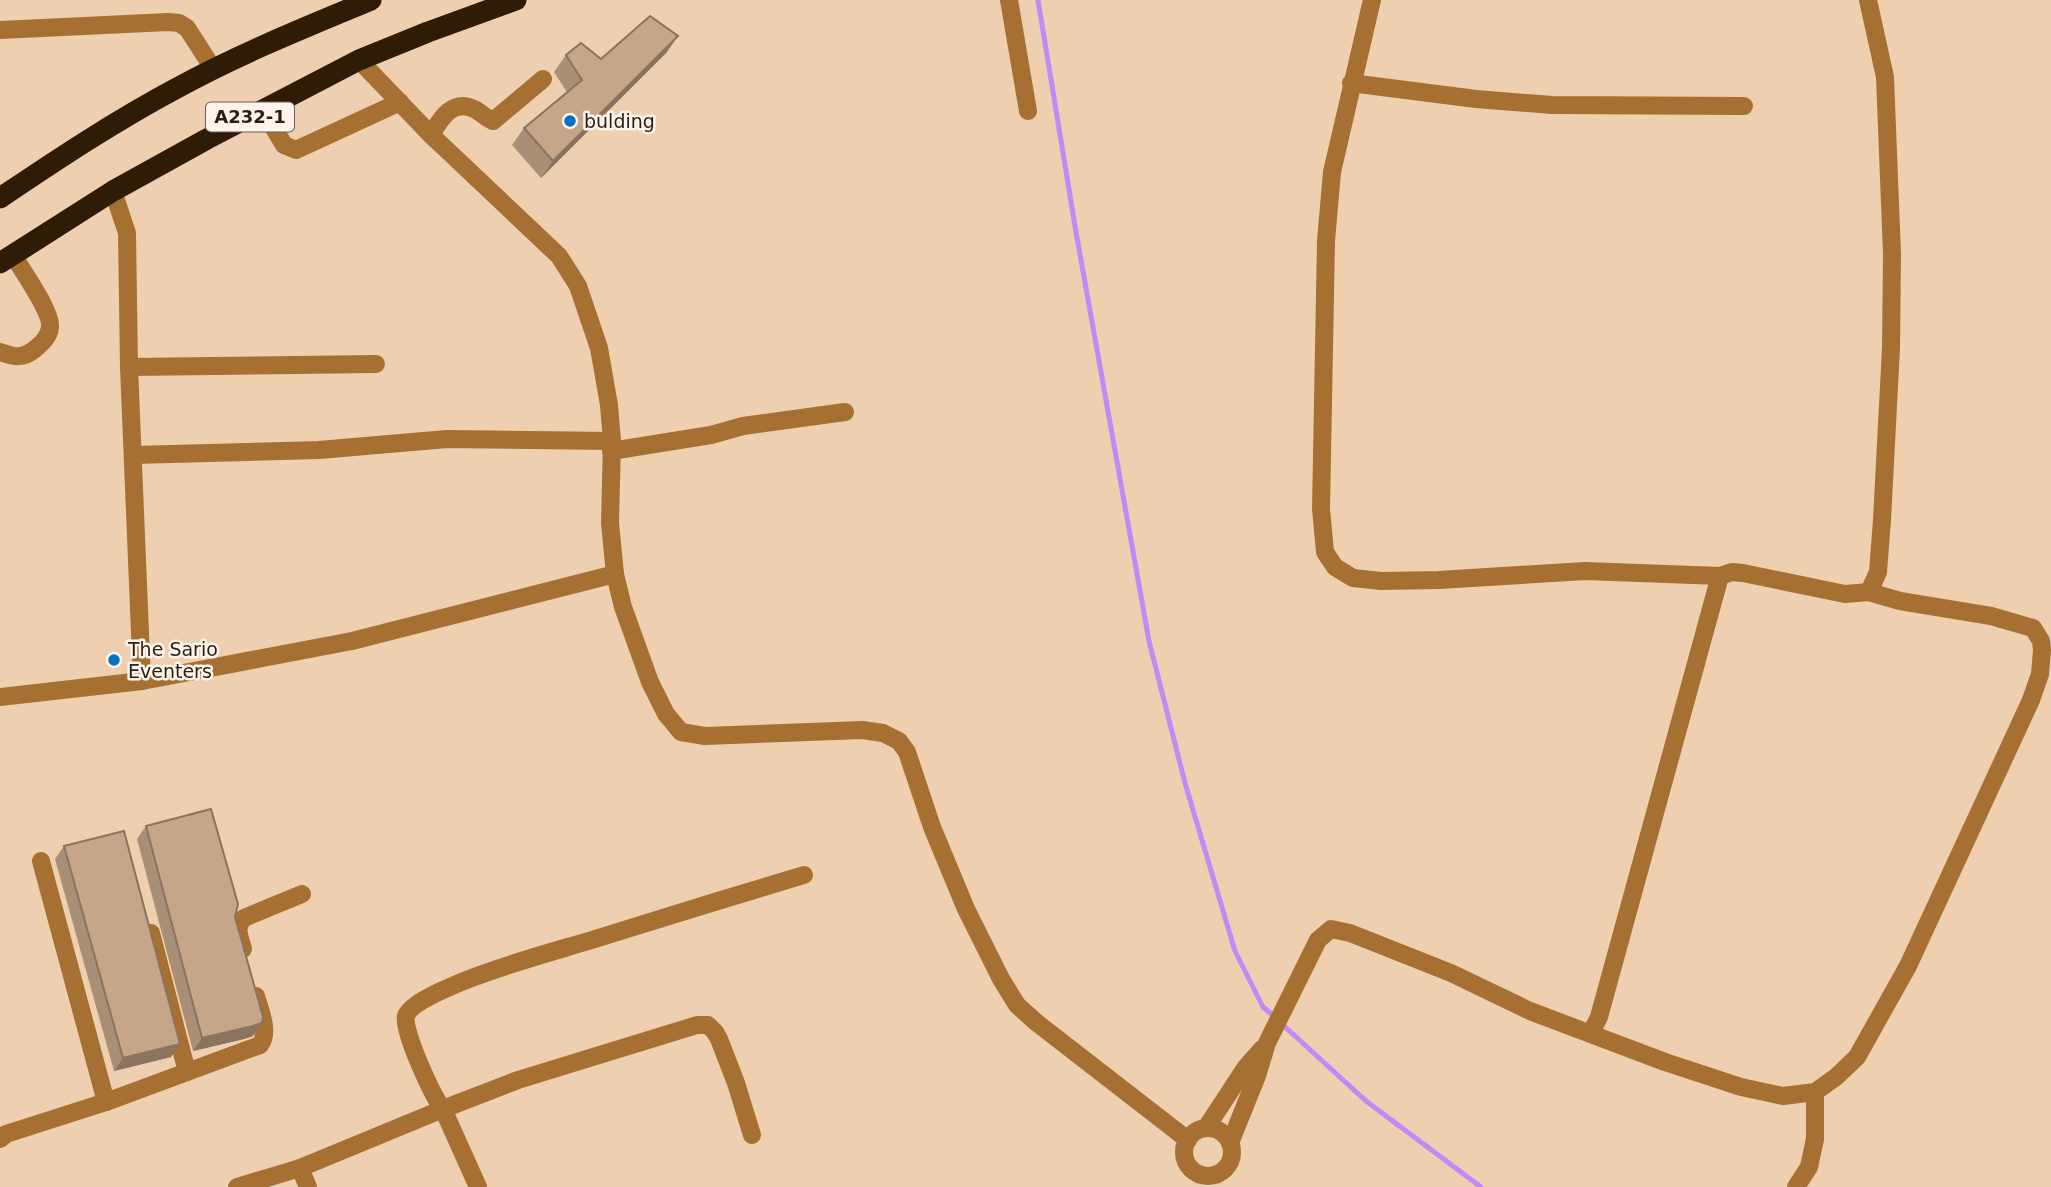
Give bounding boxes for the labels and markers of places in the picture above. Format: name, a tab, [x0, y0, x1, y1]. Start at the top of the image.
place label: bulding	[584, 110, 655, 132]
marker: bulding	[562, 113, 578, 129]
place label: The Sario Eventers	[127, 638, 218, 682]
marker: The Sario Eventers	[106, 652, 122, 668]

